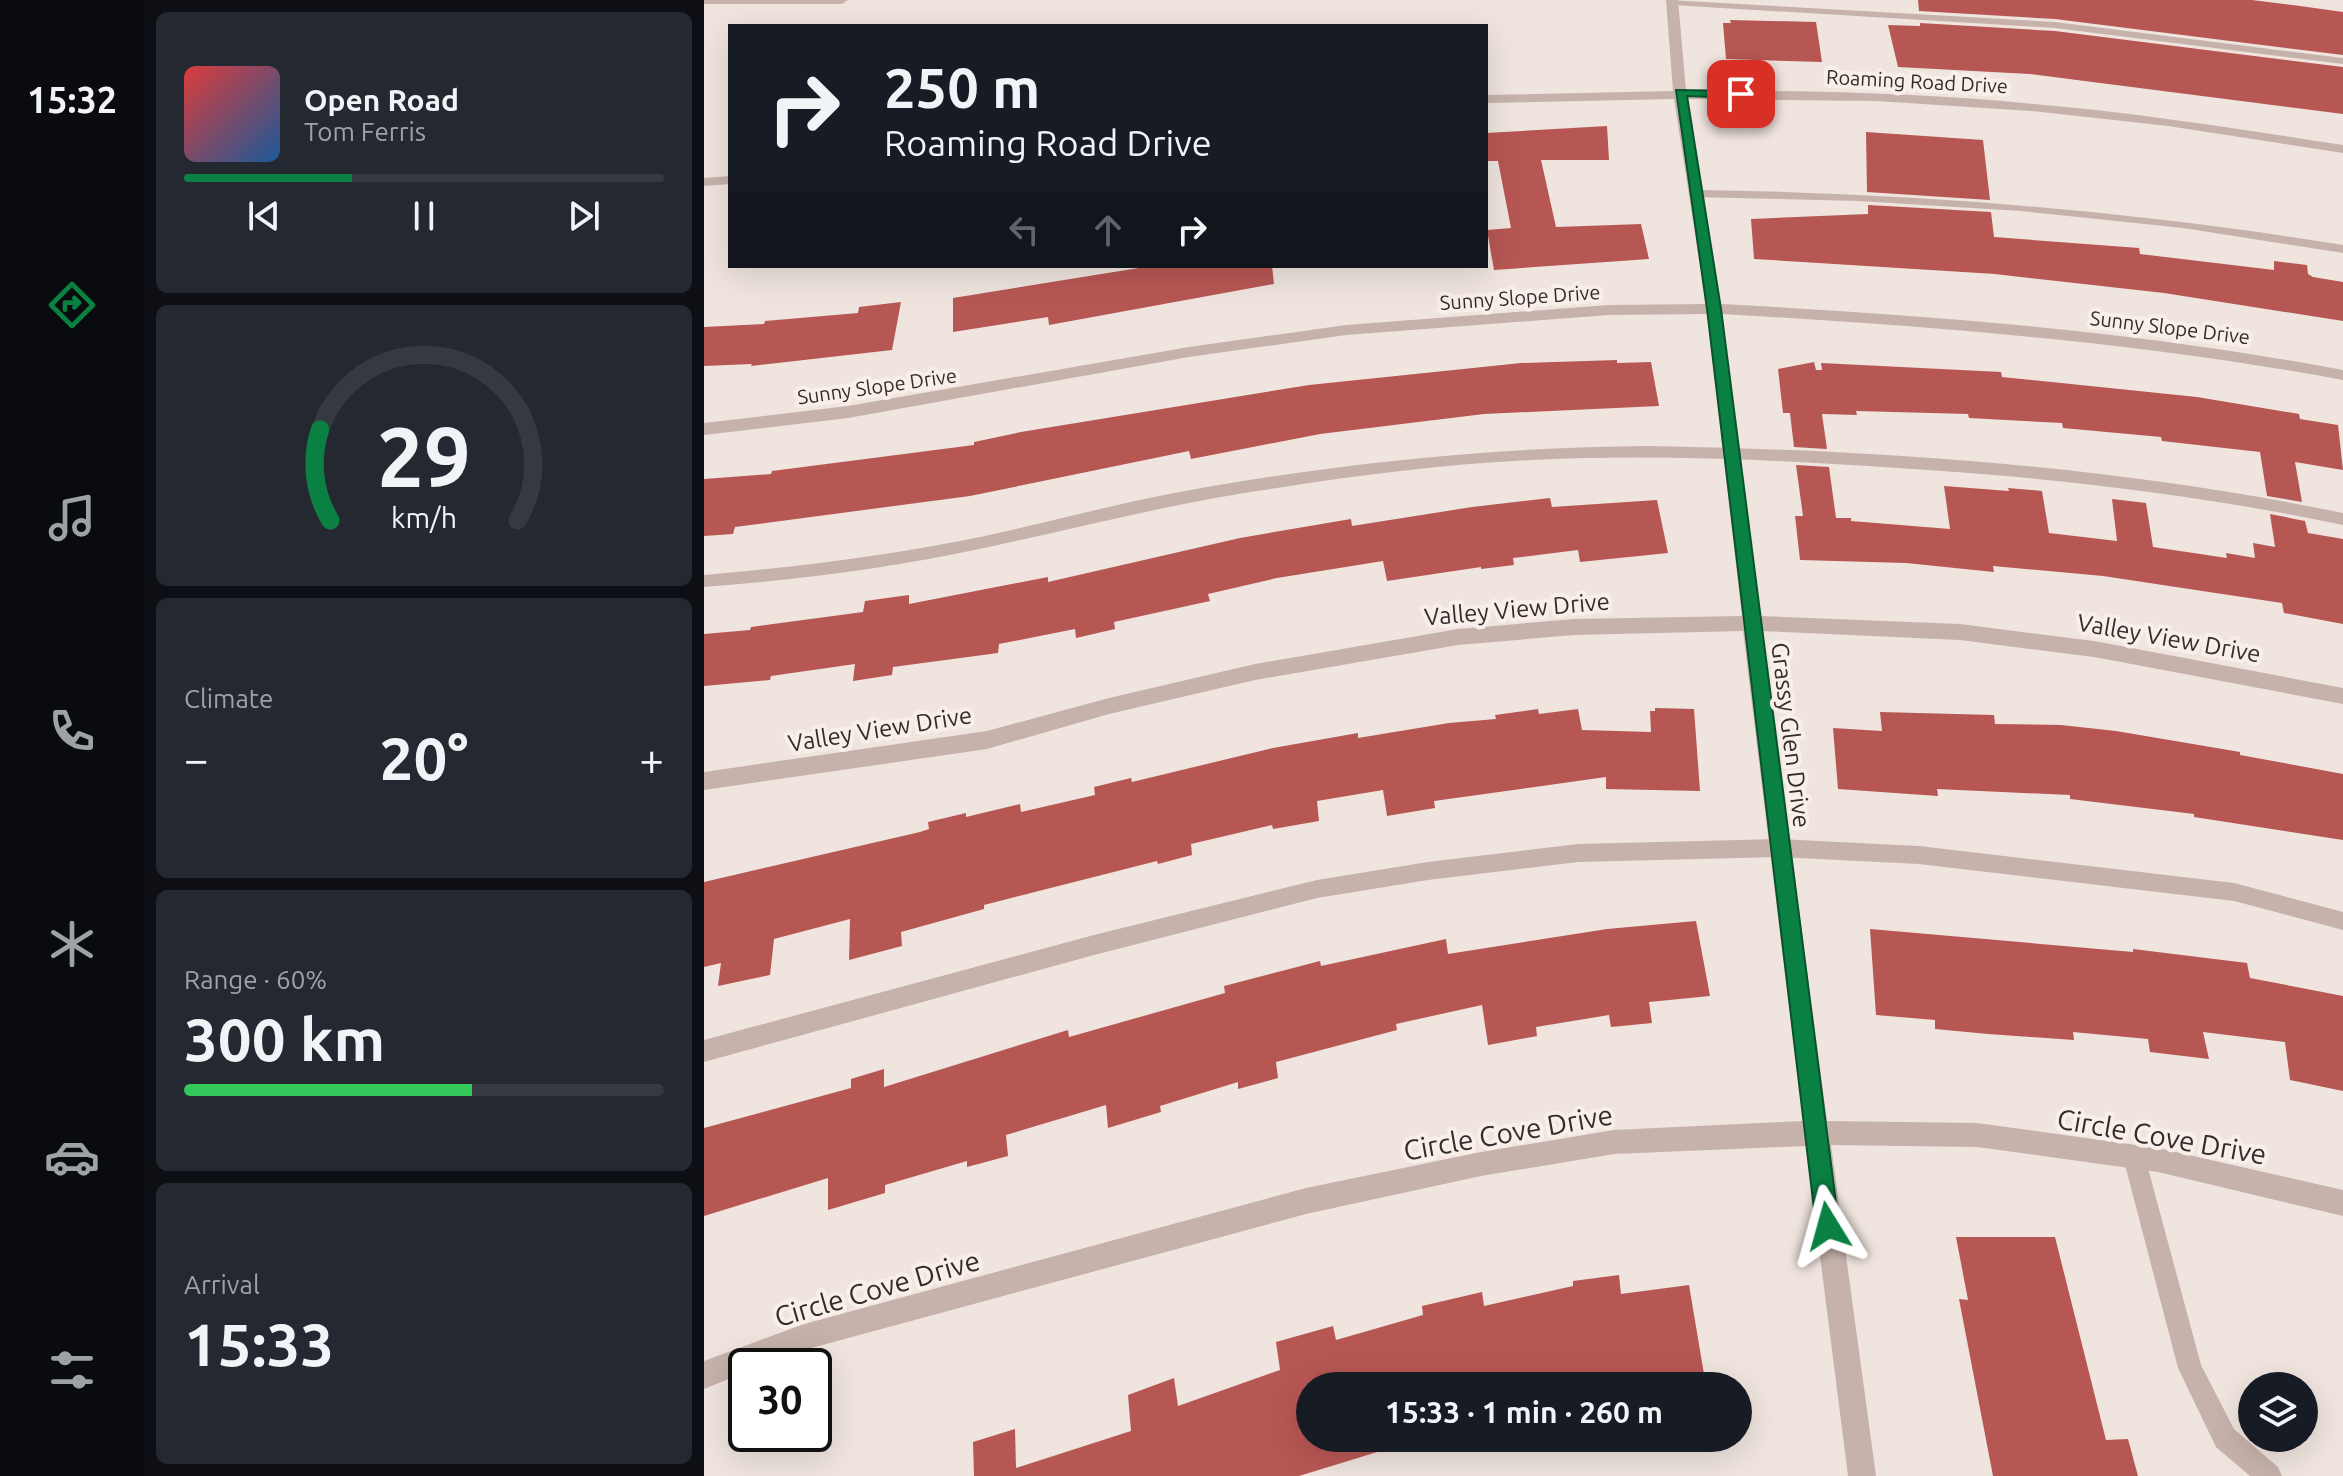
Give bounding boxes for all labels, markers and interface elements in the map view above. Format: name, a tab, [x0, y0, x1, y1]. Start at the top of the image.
icon: right	[752, 56, 856, 160]
text: 250 m	[884, 56, 1040, 119]
pin	[1707, 60, 1775, 128]
street label: Roaming Road Drive	[1826, 65, 2008, 97]
icon: arrive	[1719, 72, 1763, 116]
text: 15:32	[27, 79, 117, 120]
text: Open Road	[304, 83, 459, 117]
text: Tom Ferris	[304, 117, 426, 146]
text: Roaming Road Drive	[884, 122, 1212, 163]
icon: previous	[242, 194, 286, 238]
icon: pause	[402, 194, 446, 238]
icon: next	[562, 194, 606, 238]
icon: left	[1002, 208, 1046, 252]
icon: ahead	[1086, 208, 1130, 252]
icon: right	[1170, 208, 1214, 252]
icon: directions	[44, 277, 100, 333]
street label: Sunny Slope Drive	[1439, 280, 1601, 314]
street label: Sunny Slope Drive	[2089, 306, 2251, 348]
street label: Sunny Slope Drive	[796, 363, 958, 409]
text: 29	[377, 409, 471, 503]
icon: music	[44, 490, 100, 546]
text: km/h	[391, 501, 457, 533]
street label: Valley View Drive	[1423, 587, 1611, 631]
street label: Valley View Drive	[2075, 609, 2263, 667]
street label: Grassy Glen Drive	[1766, 641, 1816, 829]
text: Climate	[184, 684, 273, 713]
street label: Valley View Drive	[786, 701, 974, 757]
icon: phone	[44, 703, 100, 759]
text: 20°	[380, 724, 468, 791]
text: −	[184, 734, 209, 783]
text: +	[639, 734, 664, 783]
icon: climate	[44, 916, 100, 972]
text: Range · 60%	[184, 965, 327, 994]
text: 300 km	[184, 1005, 385, 1072]
street label: Circle Cove Drive	[1401, 1098, 1615, 1166]
street label: Circle Cove Drive	[2055, 1102, 2269, 1170]
icon: car	[44, 1129, 100, 1185]
position arrow	[1786, 1184, 1870, 1268]
street label: Circle Cove Drive	[771, 1244, 983, 1332]
text: Arrival	[184, 1270, 260, 1299]
text: 15:33	[184, 1310, 334, 1377]
icon: filters	[44, 1342, 100, 1398]
speed limit sign: 30	[728, 1348, 832, 1452]
map controls	[2238, 1372, 2318, 1452]
button: layers	[2238, 1372, 2318, 1452]
text: 15:33 · 1 min · 260 m	[1385, 1395, 1663, 1429]

